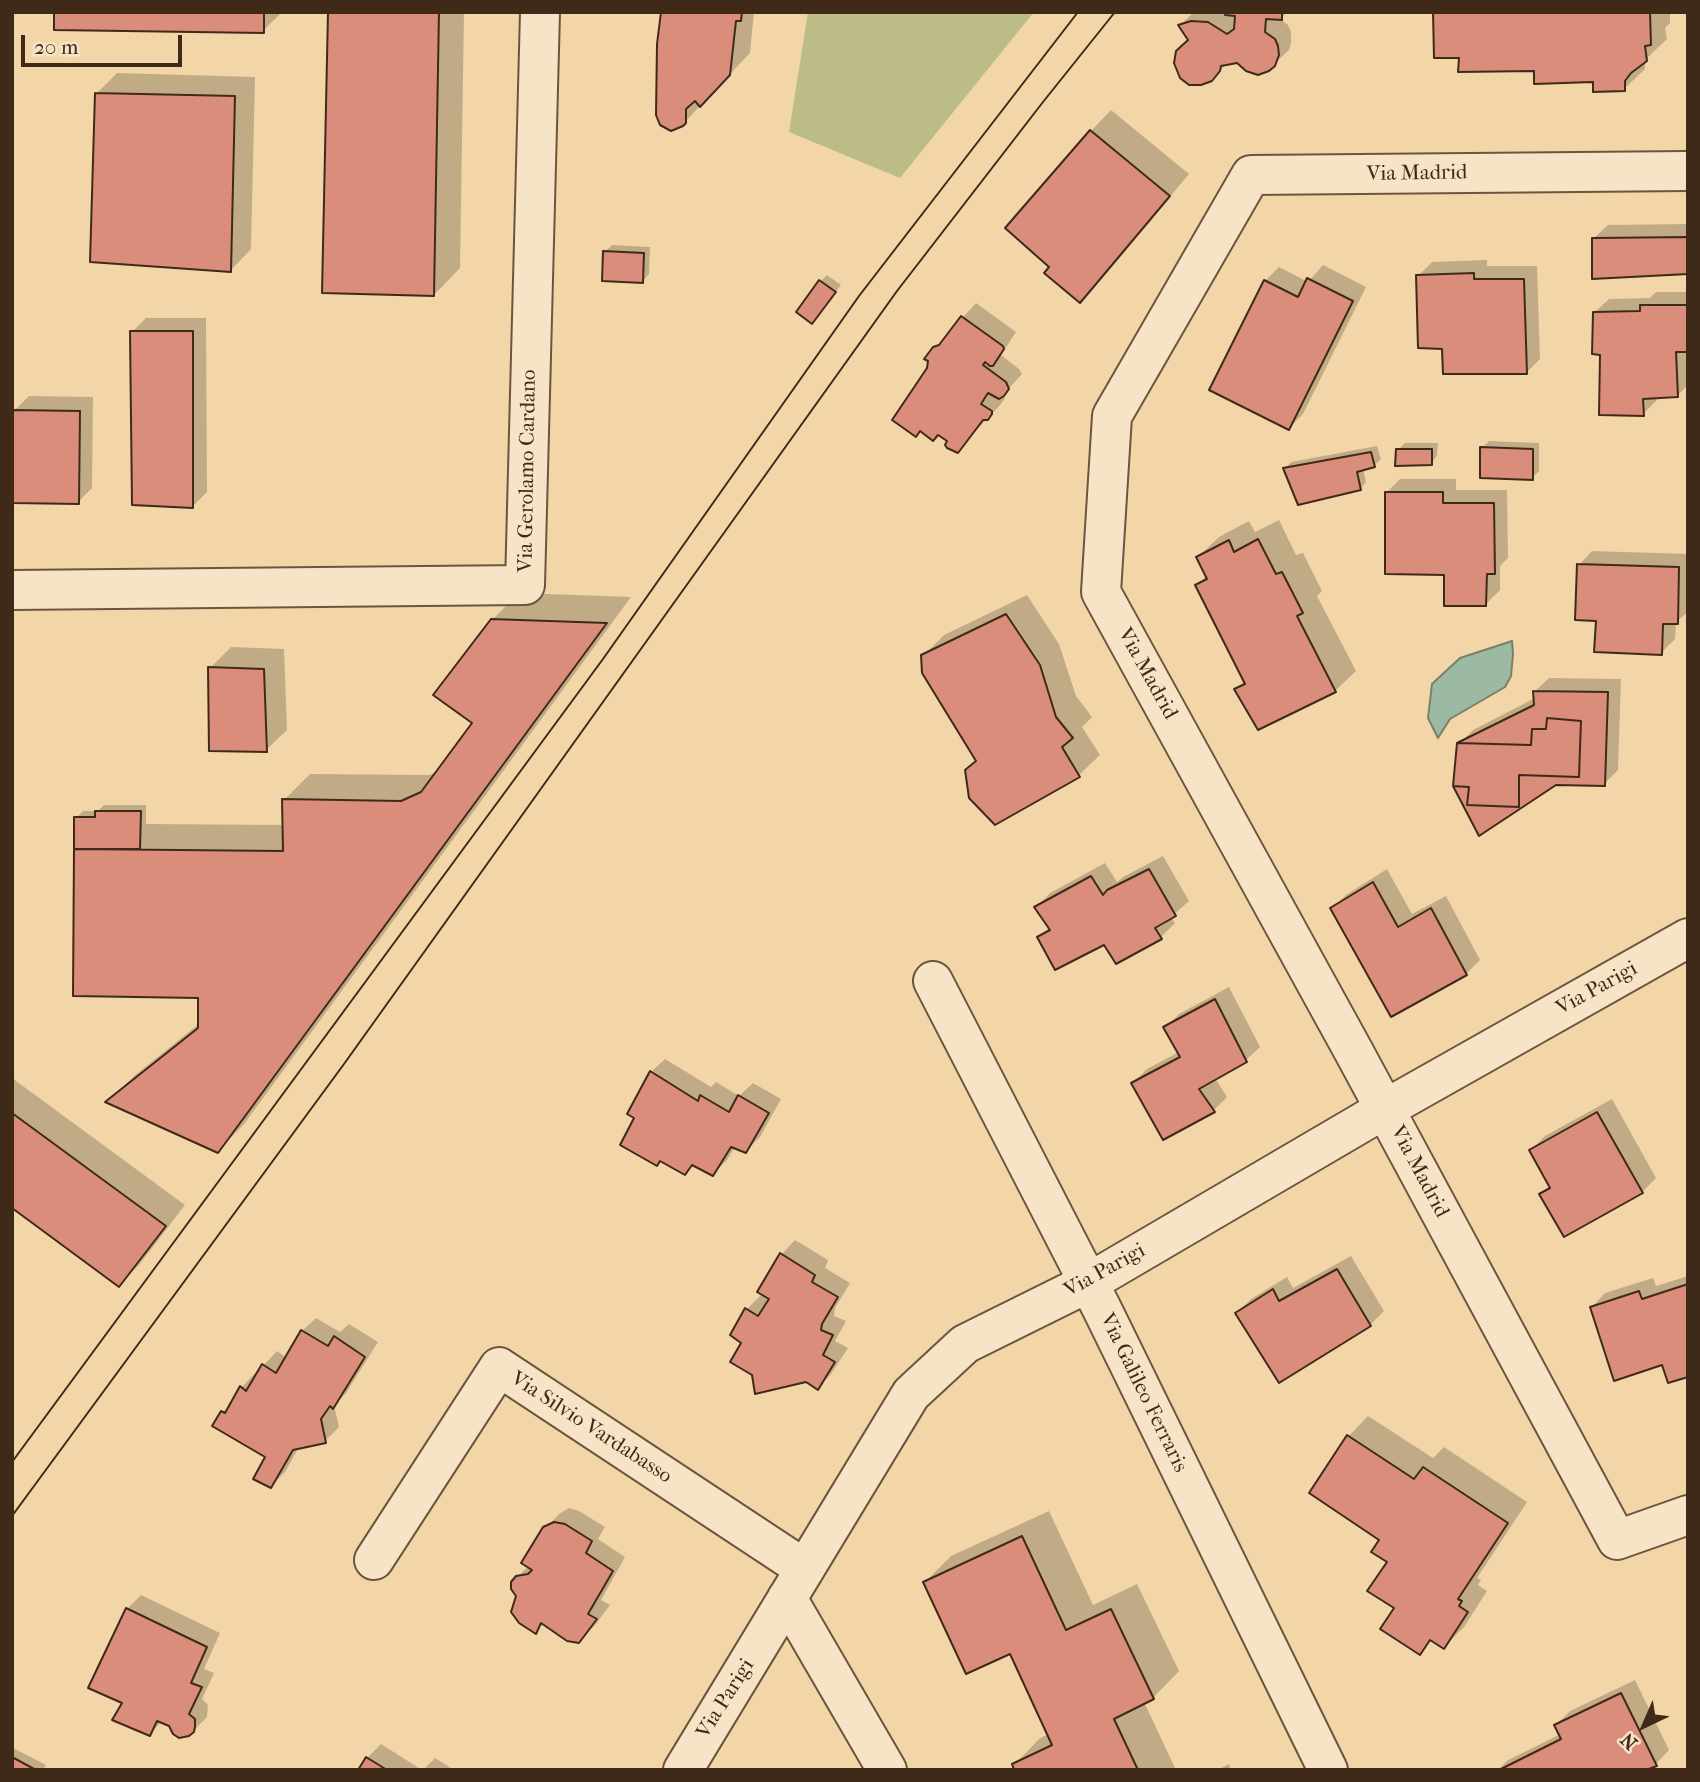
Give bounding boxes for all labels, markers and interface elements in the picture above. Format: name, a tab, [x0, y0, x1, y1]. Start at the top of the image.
scale bar	[24, 21, 186, 65]
text: 20 m	[34, 35, 78, 59]
street label: Via Madrid	[1366, 161, 1468, 187]
street label: Via Gerolamo Cardano	[514, 369, 542, 573]
street label: Via Madrid	[1112, 624, 1182, 724]
street label: Via Parigi	[1552, 956, 1642, 1022]
street label: Via Madrid	[1384, 1122, 1454, 1222]
street label: Via Parigi	[1060, 1238, 1150, 1304]
street label: Via Galileo Ferraris	[1094, 1309, 1192, 1477]
street label: Via Silvio Vardabasso	[506, 1367, 676, 1489]
street label: Via Parigi	[692, 1655, 760, 1743]
north arrow	[1609, 1691, 1679, 1761]
text: N	[1617, 1728, 1642, 1754]

